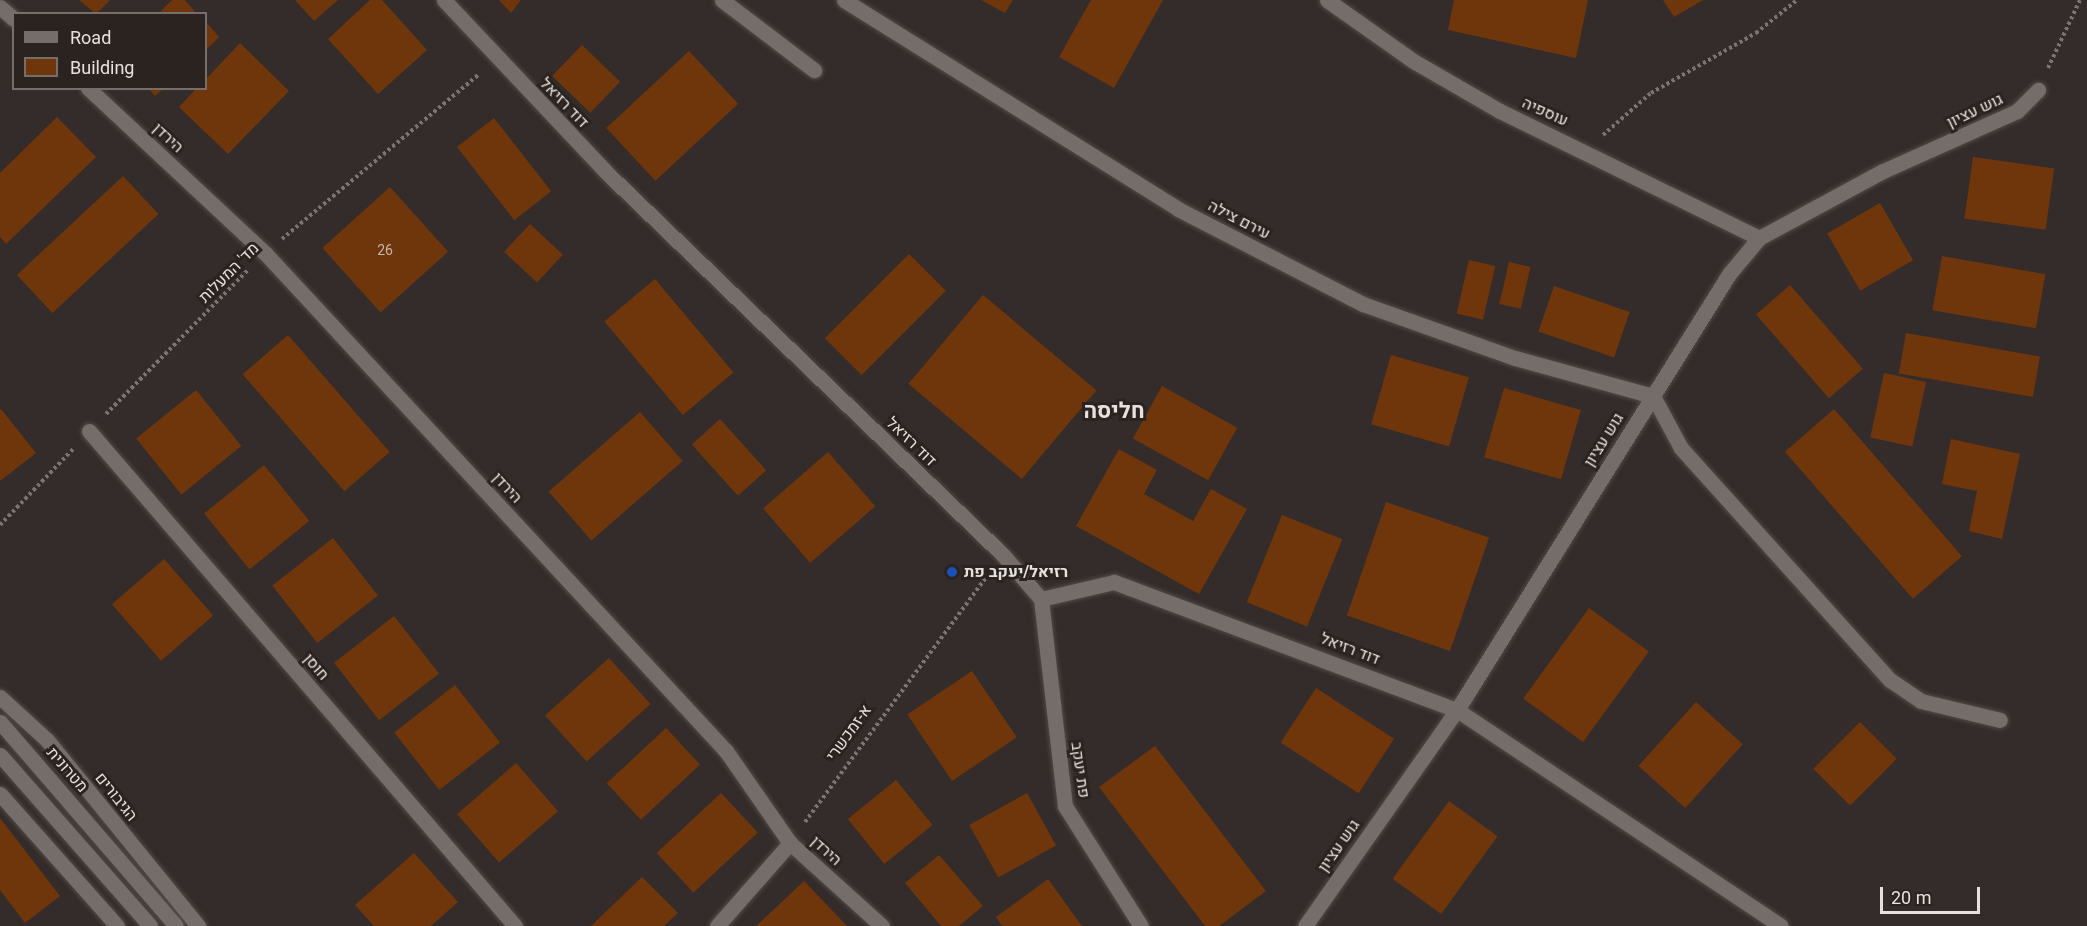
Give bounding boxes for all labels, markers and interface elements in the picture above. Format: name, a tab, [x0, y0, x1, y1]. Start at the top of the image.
legend	[12, 12, 207, 90]
text: Road	[70, 27, 111, 48]
text: Building	[70, 57, 134, 78]
street label: דוד רזיאל	[535, 74, 593, 132]
street label: גוש עציון	[1944, 90, 2006, 132]
street label: עוספיה	[1519, 93, 1571, 131]
street label: הירדן	[149, 119, 187, 157]
street label: עירם צילה	[1205, 196, 1273, 244]
street label: מד' המעלות	[195, 239, 263, 307]
house number: 26	[377, 242, 393, 258]
district label: חליסה	[1083, 398, 1145, 424]
street label: גוש עציון	[1580, 410, 1628, 470]
street label: דוד רזיאל	[882, 413, 940, 471]
street label: הירדן	[488, 469, 526, 507]
place label: רזיאל/יעקב פת	[964, 562, 1068, 582]
marker: רזיאל/יעקב פת	[945, 565, 959, 579]
street label: דוד רזיאל	[1318, 629, 1382, 669]
street label: חוסן	[299, 650, 333, 684]
street label: א-זמכשרי	[822, 701, 876, 765]
street label: פת יעקב	[1067, 741, 1093, 799]
street label: מטרונית	[42, 744, 92, 796]
street label: הגיבורים	[91, 769, 141, 825]
street label: גוש עציון	[1314, 816, 1364, 876]
street label: הירדן	[807, 832, 845, 870]
scale bar	[1883, 875, 1984, 913]
text: 20 m	[1891, 887, 1931, 908]

